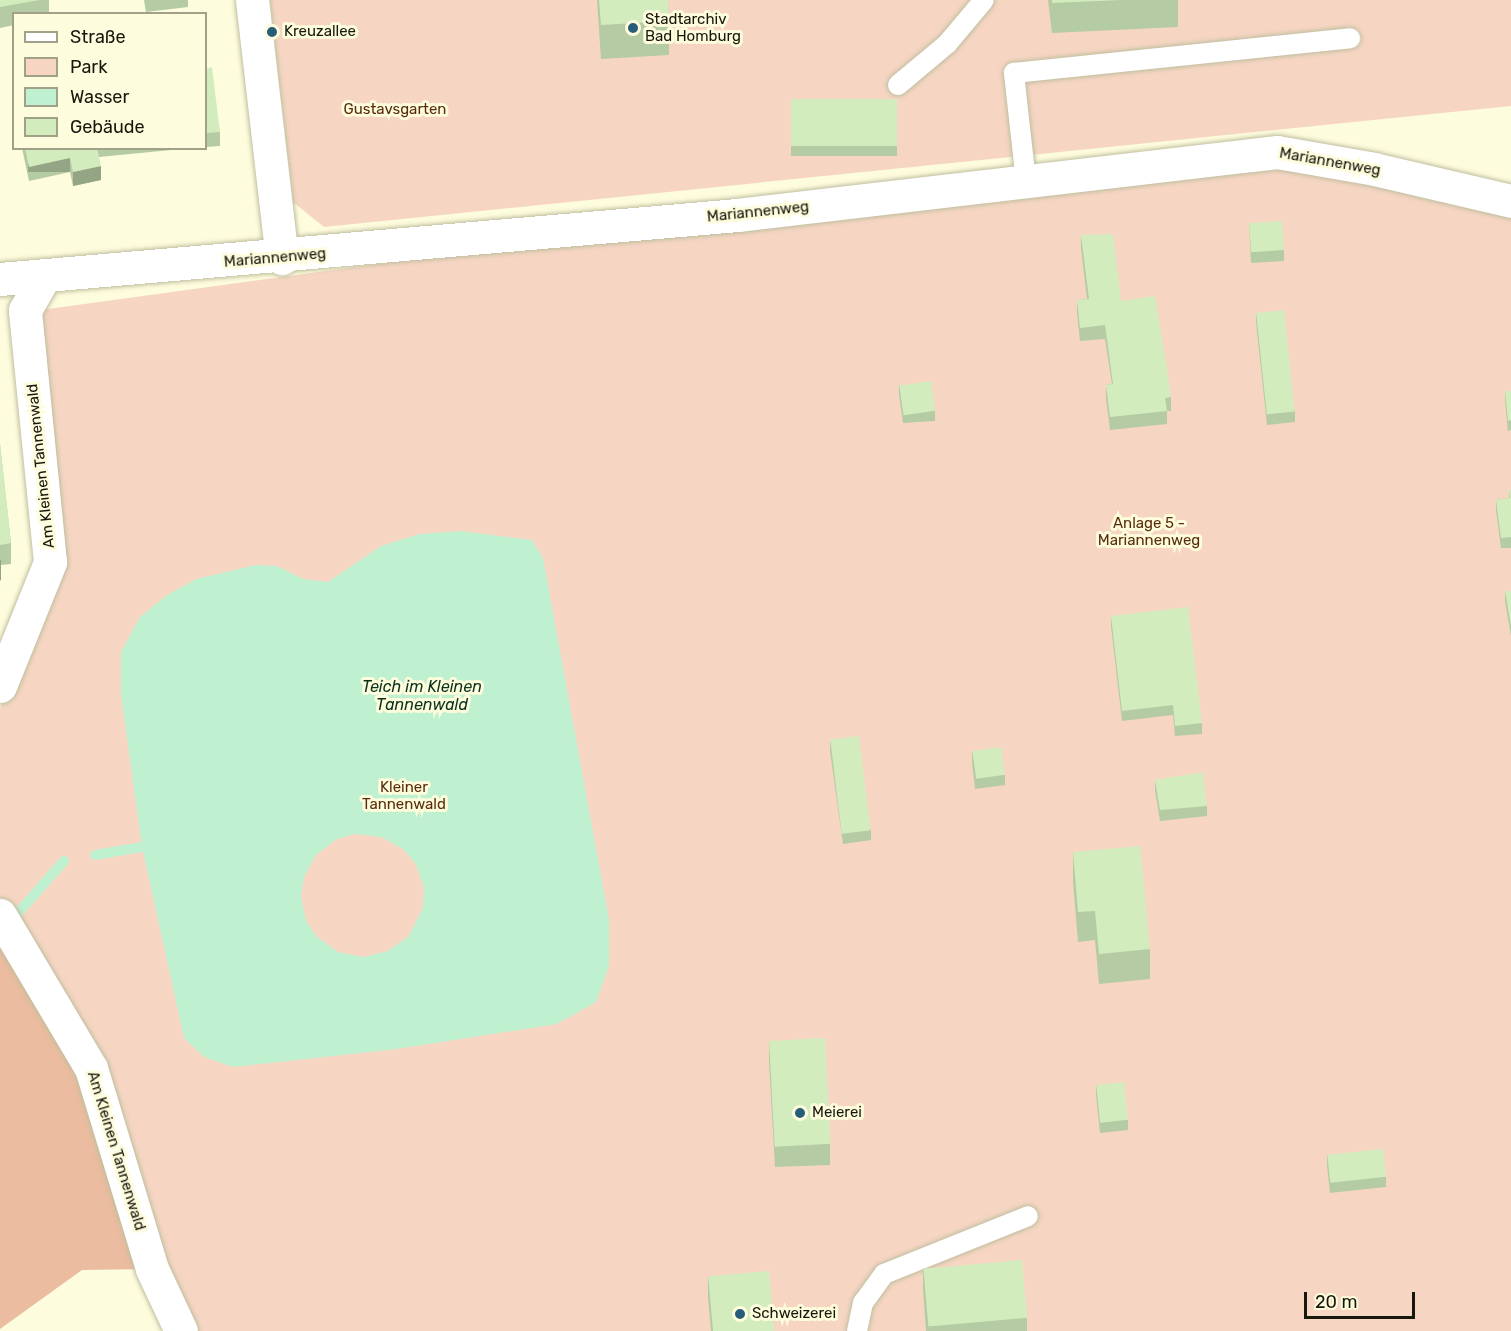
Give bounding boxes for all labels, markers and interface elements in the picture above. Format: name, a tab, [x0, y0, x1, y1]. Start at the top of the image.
place label: Stadtarchiv Bad Homburg	[645, 10, 741, 45]
legend	[12, 12, 207, 150]
marker: Stadtarchiv Bad Homburg	[626, 21, 640, 35]
place label: Kreuzallee	[284, 23, 356, 41]
marker: Kreuzallee	[265, 25, 279, 39]
text: Straße	[70, 26, 126, 48]
text: Park	[70, 56, 107, 78]
text: Wasser	[70, 86, 129, 108]
park label: Gustavsgarten	[344, 101, 446, 119]
text: Gebäude	[70, 116, 145, 138]
street label: Mariannenweg	[1278, 144, 1382, 180]
street label: Mariannenweg	[706, 198, 810, 226]
street label: Mariannenweg	[223, 245, 327, 271]
street label: Am Kleinen Tannenwald	[23, 383, 59, 549]
park label: Anlage 5 - Mariannenweg	[1098, 514, 1200, 549]
water label: Teich im Kleinen Tannenwald	[362, 677, 482, 715]
park label: Kleiner Tannenwald	[362, 778, 446, 813]
street label: Am Kleinen Tannenwald	[83, 1069, 149, 1233]
place label: Meierei	[812, 1104, 862, 1122]
marker: Meierei	[793, 1106, 807, 1120]
scale bar	[1307, 1280, 1418, 1318]
text: 20 m	[1315, 1291, 1357, 1313]
place label: Schweizerei	[752, 1305, 836, 1323]
marker: Schweizerei	[733, 1307, 747, 1321]

